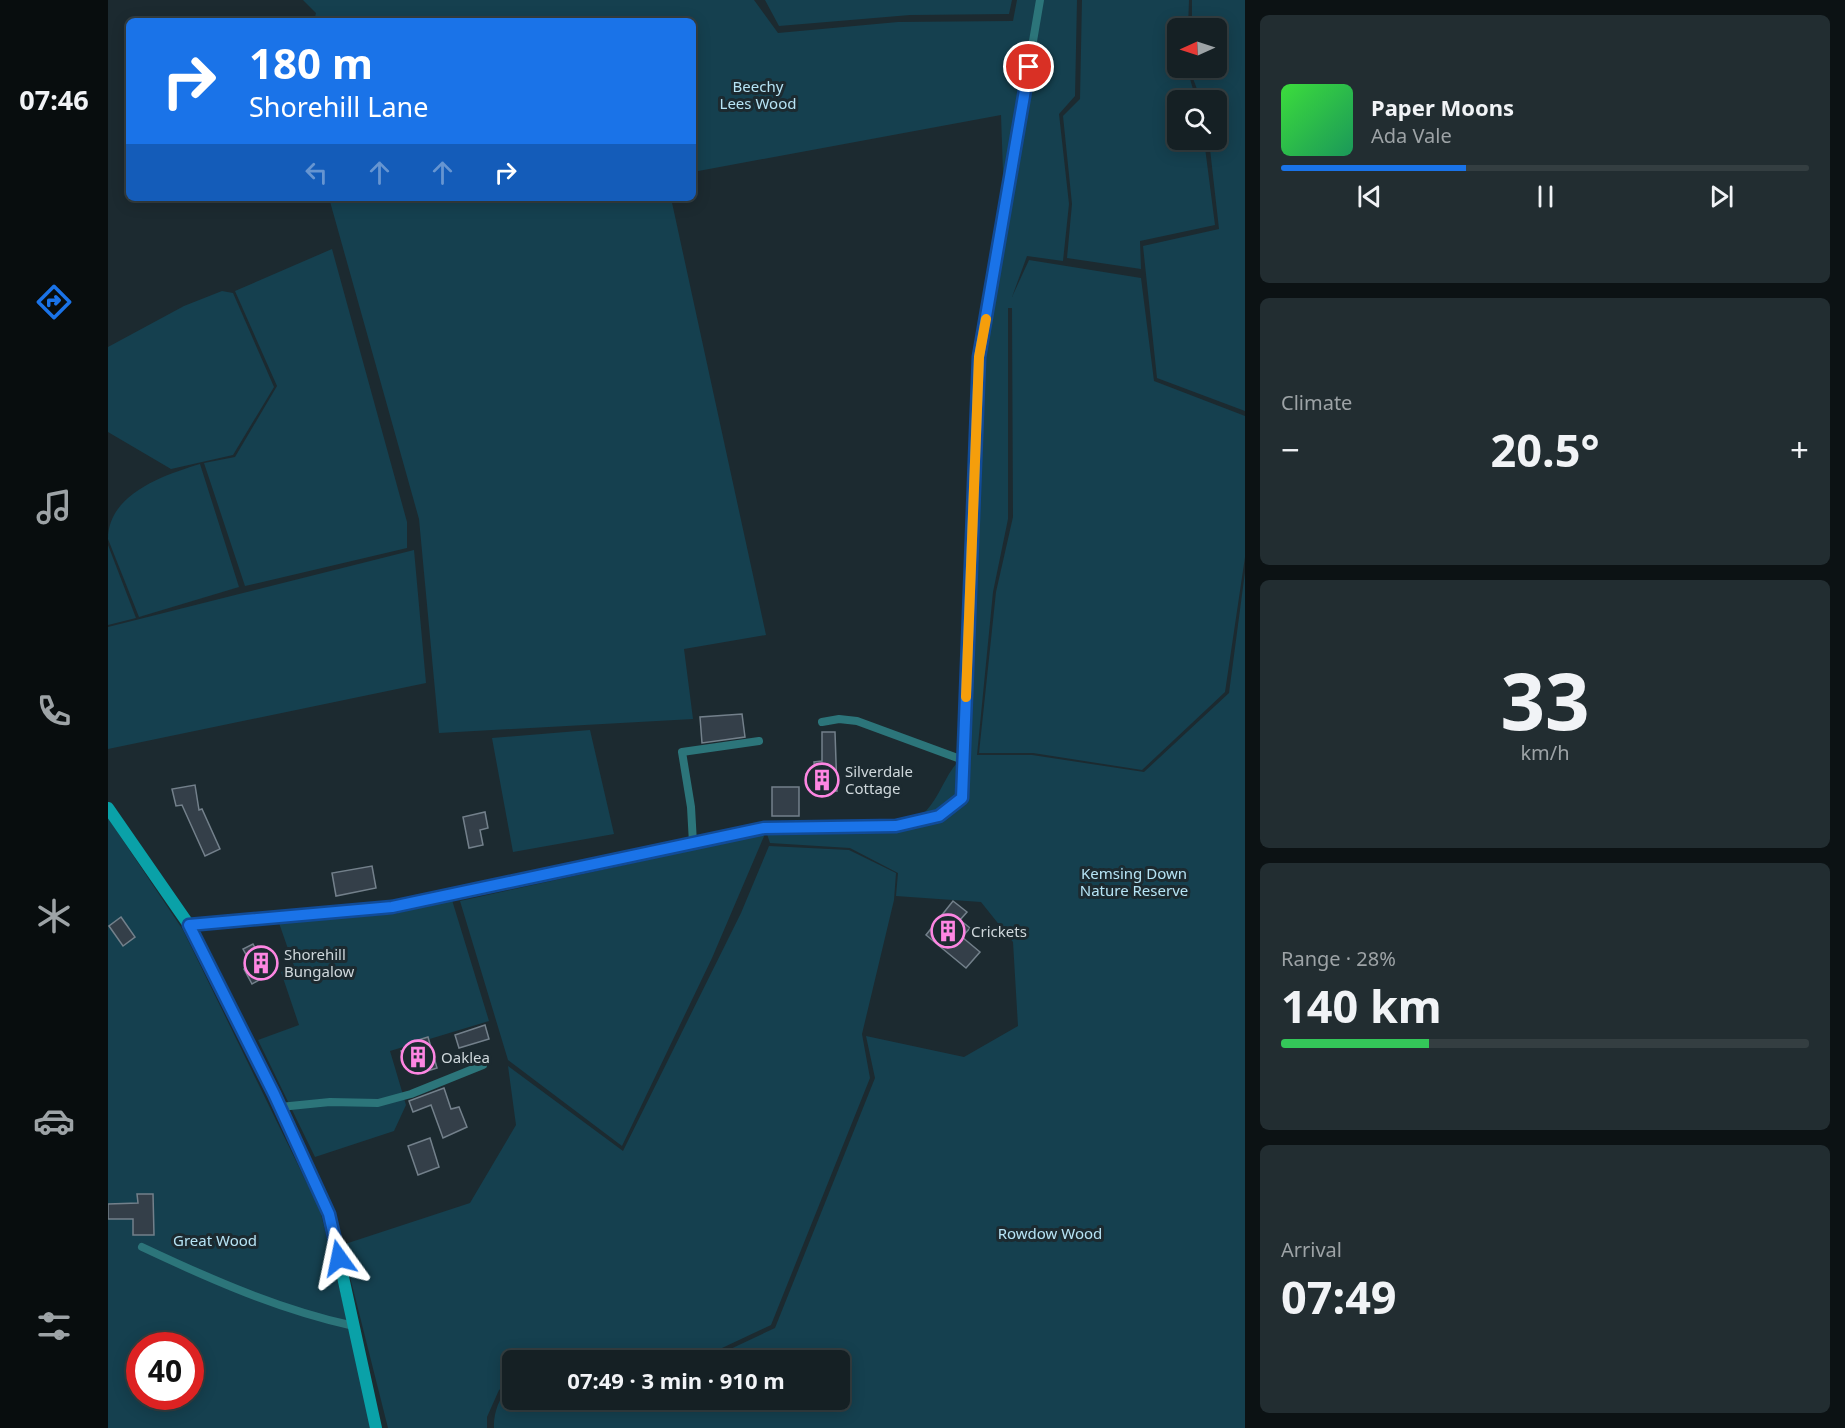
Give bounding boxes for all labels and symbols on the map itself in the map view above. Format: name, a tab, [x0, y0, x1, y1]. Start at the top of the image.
north arrow	[1167, 18, 1227, 78]
pin	[1003, 41, 1054, 92]
park label: Beechy Lees Wood	[720, 76, 796, 113]
place label: Silverdale Cottage	[845, 761, 913, 798]
building icon: Silverdale Cottage	[804, 762, 840, 798]
park label: Kemsing Down Nature Reserve	[1080, 863, 1188, 900]
building icon: Crickets	[930, 913, 966, 949]
place label: Crickets	[971, 921, 1027, 941]
place label: Shorehill Bungalow	[284, 944, 355, 981]
building icon: Shorehill Bungalow	[243, 945, 279, 981]
building icon: Oaklea	[400, 1039, 436, 1075]
place label: Oaklea	[441, 1047, 490, 1067]
park label: Rowdow Wood	[998, 1223, 1102, 1243]
position arrow	[307, 1226, 371, 1290]
park label: Great Wood	[173, 1230, 257, 1250]
speed limit sign: 40	[126, 1332, 204, 1410]

